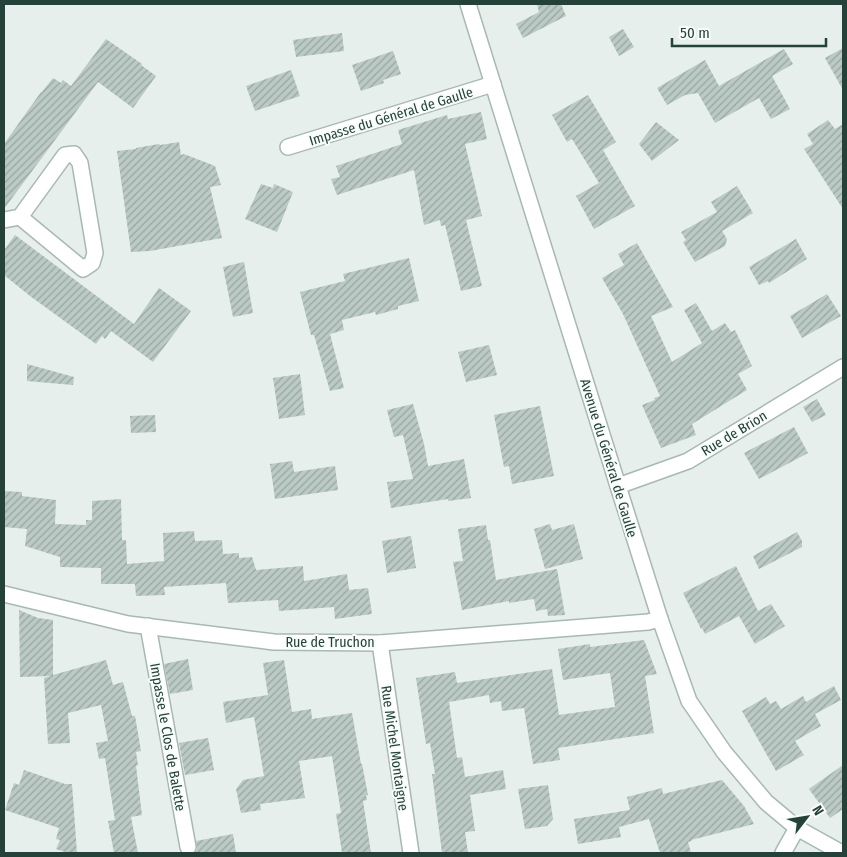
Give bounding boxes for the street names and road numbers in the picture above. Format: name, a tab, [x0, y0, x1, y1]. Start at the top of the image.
street label: Impasse du Général de Gaulle	[307, 83, 475, 149]
street label: Avenue du Général de Gaulle	[576, 377, 641, 540]
street label: Rue de Brion	[698, 407, 770, 460]
street label: Rue de Truchon	[285, 634, 375, 651]
street label: Impasse le Clos de Balette	[146, 662, 189, 813]
street label: Rue Michel Montaigne	[377, 684, 412, 812]

